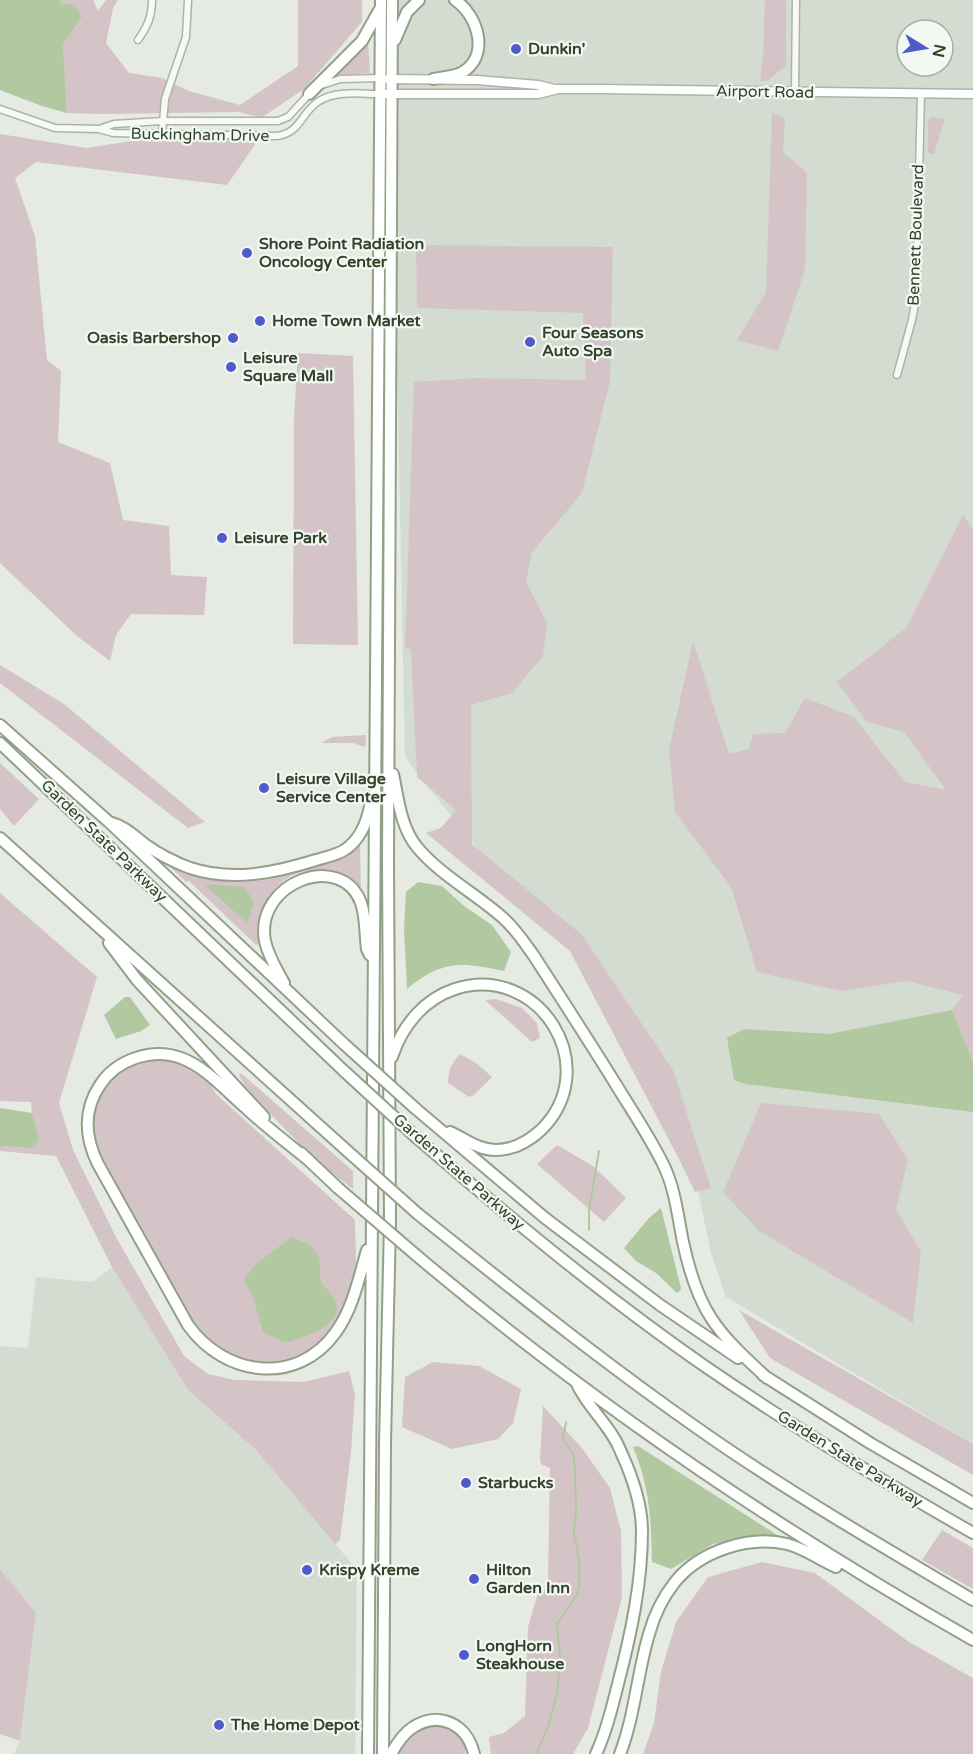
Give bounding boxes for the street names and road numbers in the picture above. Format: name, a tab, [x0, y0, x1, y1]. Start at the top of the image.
street label: Airport Road	[716, 81, 814, 103]
street label: Buckingham Drive	[130, 124, 270, 146]
street label: Bennett Boulevard	[904, 164, 928, 306]
street label: Garden State Parkway	[37, 775, 172, 907]
street label: Garden State Parkway	[389, 1109, 529, 1235]
street label: Garden State Parkway	[774, 1406, 927, 1512]

